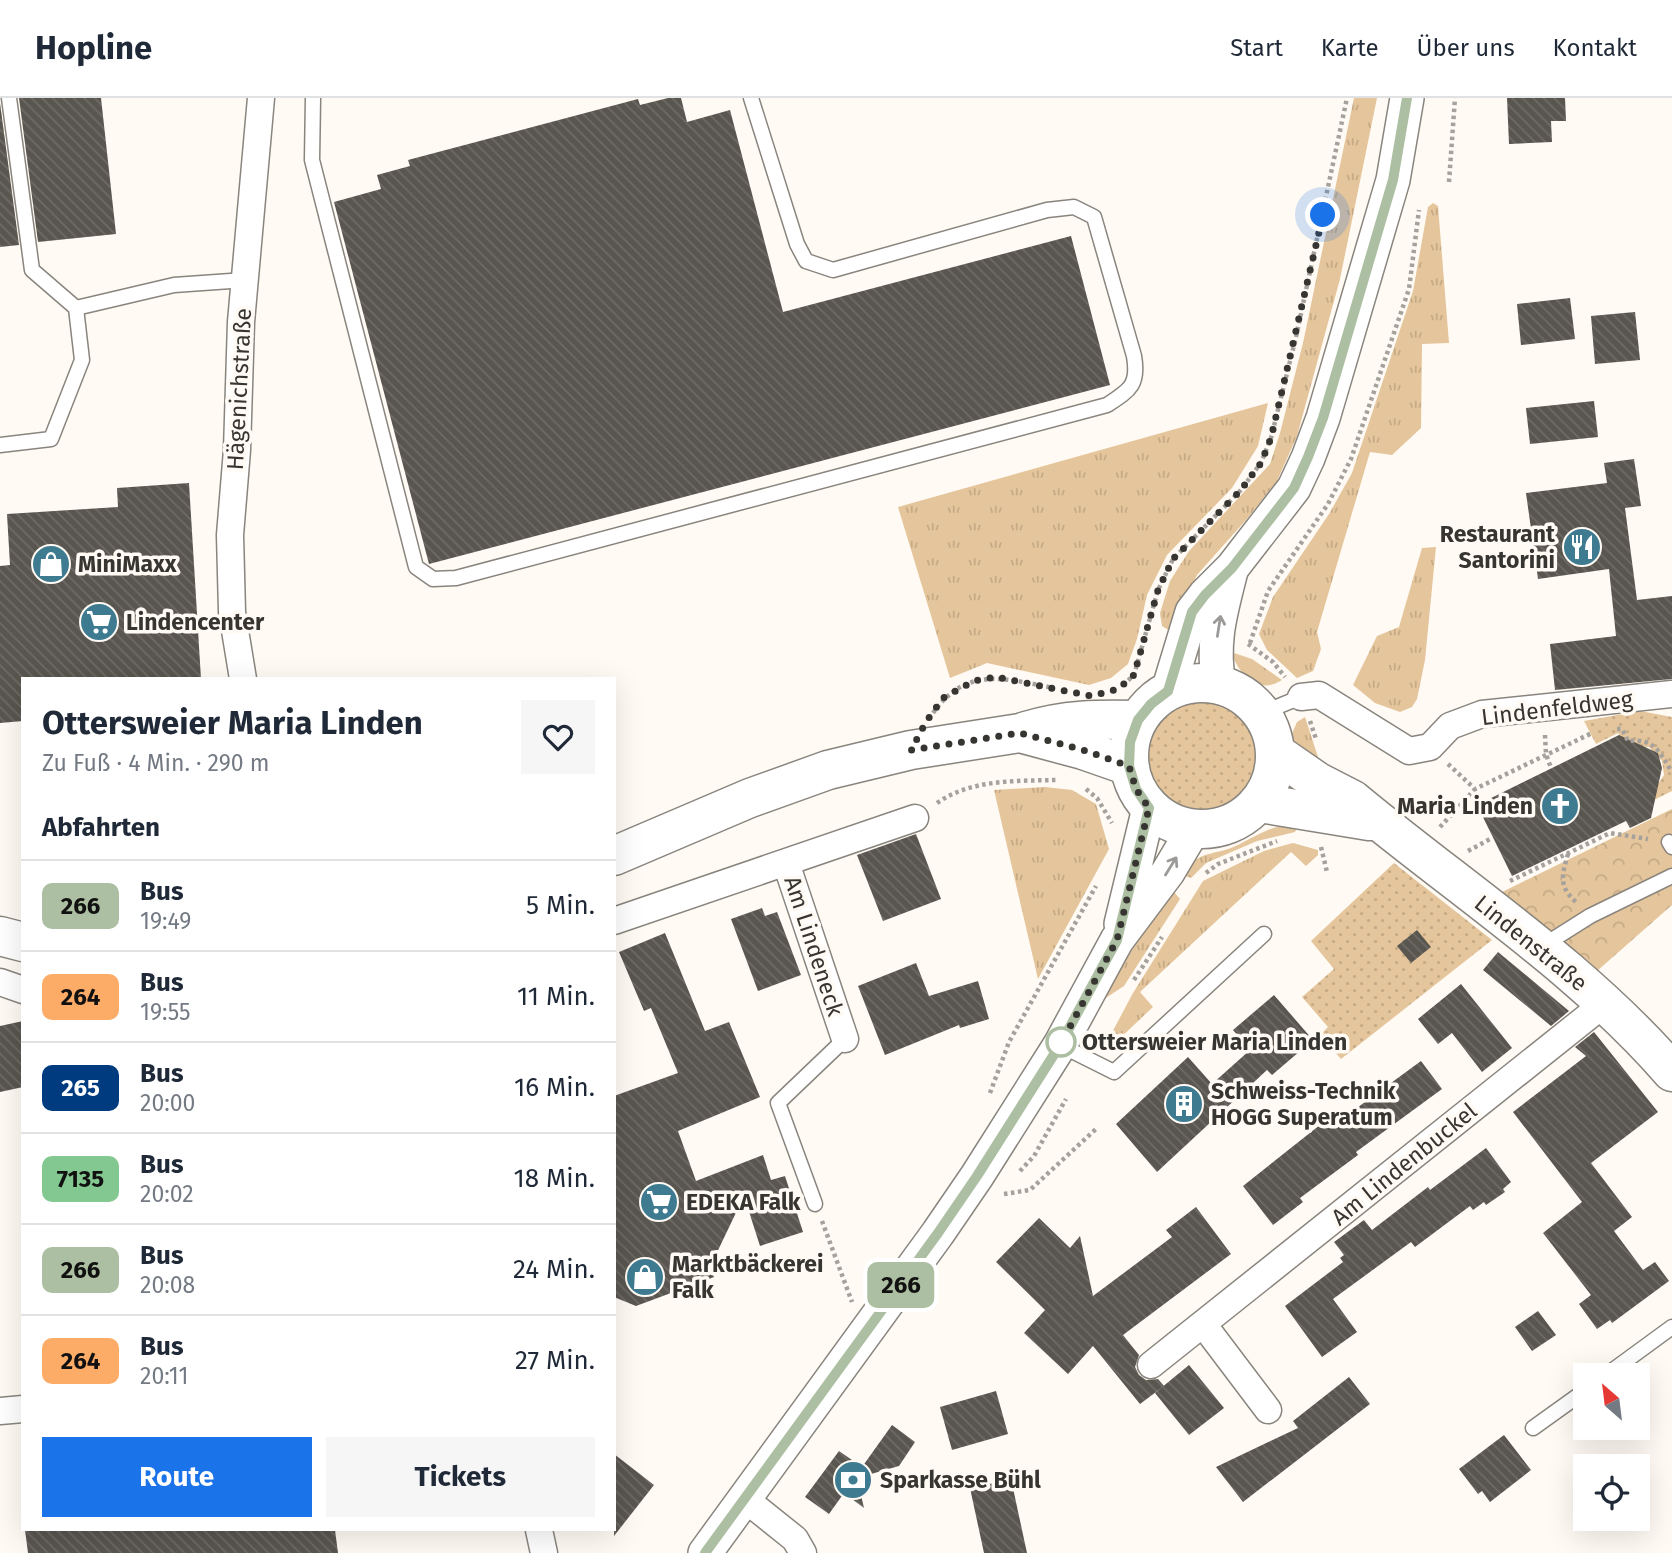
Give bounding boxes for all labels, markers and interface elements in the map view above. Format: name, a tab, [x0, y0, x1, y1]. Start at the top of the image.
text: Hopline	[35, 28, 152, 68]
text: Start	[1230, 34, 1283, 62]
text: Karte	[1321, 34, 1379, 62]
text: Über uns	[1417, 34, 1515, 62]
text: Kontakt	[1553, 34, 1637, 62]
your location	[1305, 197, 1340, 232]
street label: Hägenichstraße	[221, 307, 257, 471]
place label: Restaurant Santorini	[1440, 520, 1556, 574]
restaurant icon: Restaurant Santorini	[1561, 526, 1603, 568]
shop icon: MiniMaxx	[30, 543, 72, 585]
place label: MiniMaxx	[78, 550, 177, 578]
supermarket icon: Lindencenter	[78, 601, 120, 643]
place label: Lindencenter	[126, 608, 265, 636]
one-way arrow	[1212, 615, 1225, 638]
street label: Lindenfeldweg	[1480, 685, 1634, 731]
button: heart	[521, 700, 595, 774]
text: Ottersweier Maria Linden	[42, 703, 423, 743]
text: Zu Fuß · 4 Min. · 290 m	[42, 749, 270, 777]
church icon: Maria Linden	[1539, 785, 1581, 827]
place label: Maria Linden	[1397, 792, 1533, 820]
text: Abfahrten	[42, 812, 160, 843]
one-way arrow	[1163, 857, 1178, 876]
street label: Am Lindeneck	[778, 872, 850, 1020]
text: Bus	[140, 876, 183, 907]
street label: Lindenstraße	[1469, 889, 1593, 997]
text: 5 Min.	[526, 890, 595, 921]
text: 266	[61, 892, 100, 920]
text: 19:49	[140, 907, 191, 935]
text: Bus	[140, 967, 183, 998]
text: 11 Min.	[517, 981, 595, 1012]
text: 264	[61, 983, 100, 1011]
text: 19:55	[140, 998, 191, 1026]
marker: Ottersweier Maria Linden	[1046, 1027, 1076, 1057]
place label: Ottersweier Maria Linden	[1082, 1028, 1347, 1056]
text: Bus	[140, 1058, 183, 1089]
text: 16 Min.	[514, 1072, 595, 1103]
text: 265	[61, 1074, 100, 1102]
place label: Schweiss-Technik HOGG Superatum	[1211, 1077, 1396, 1131]
building icon: Schweiss-Technik HOGG Superatum	[1163, 1083, 1205, 1125]
text: 20:00	[140, 1089, 195, 1117]
street label: Am Lindenbuckel	[1326, 1097, 1483, 1231]
text: Bus	[140, 1149, 183, 1180]
text: 18 Min.	[513, 1163, 595, 1194]
text: 7135	[57, 1165, 104, 1193]
text: 20:02	[140, 1180, 194, 1208]
supermarket icon: EDEKA Falk	[638, 1181, 680, 1223]
place label: EDEKA Falk	[686, 1188, 801, 1216]
text: Bus	[140, 1240, 183, 1271]
place label: Marktbäckerei Falk	[672, 1250, 823, 1304]
text: 24 Min.	[513, 1254, 595, 1285]
text: 266	[61, 1256, 100, 1284]
shop icon: Marktbäckerei Falk	[624, 1256, 666, 1298]
line badge: 266	[861, 1262, 941, 1308]
text: 20:08	[140, 1271, 195, 1299]
text: 266	[881, 1271, 921, 1299]
text: Bus	[140, 1331, 183, 1362]
text: 27 Min.	[515, 1345, 595, 1376]
text: 264	[61, 1347, 100, 1375]
text: 20:11	[140, 1362, 188, 1390]
north arrow	[1573, 1363, 1650, 1440]
map controls	[1573, 1363, 1650, 1531]
button: Route	[42, 1437, 312, 1517]
button: Tickets	[326, 1437, 595, 1517]
button: locate	[1573, 1454, 1650, 1531]
bank icon: Sparkasse Bühl	[832, 1459, 874, 1501]
place label: Sparkasse Bühl	[880, 1466, 1041, 1494]

